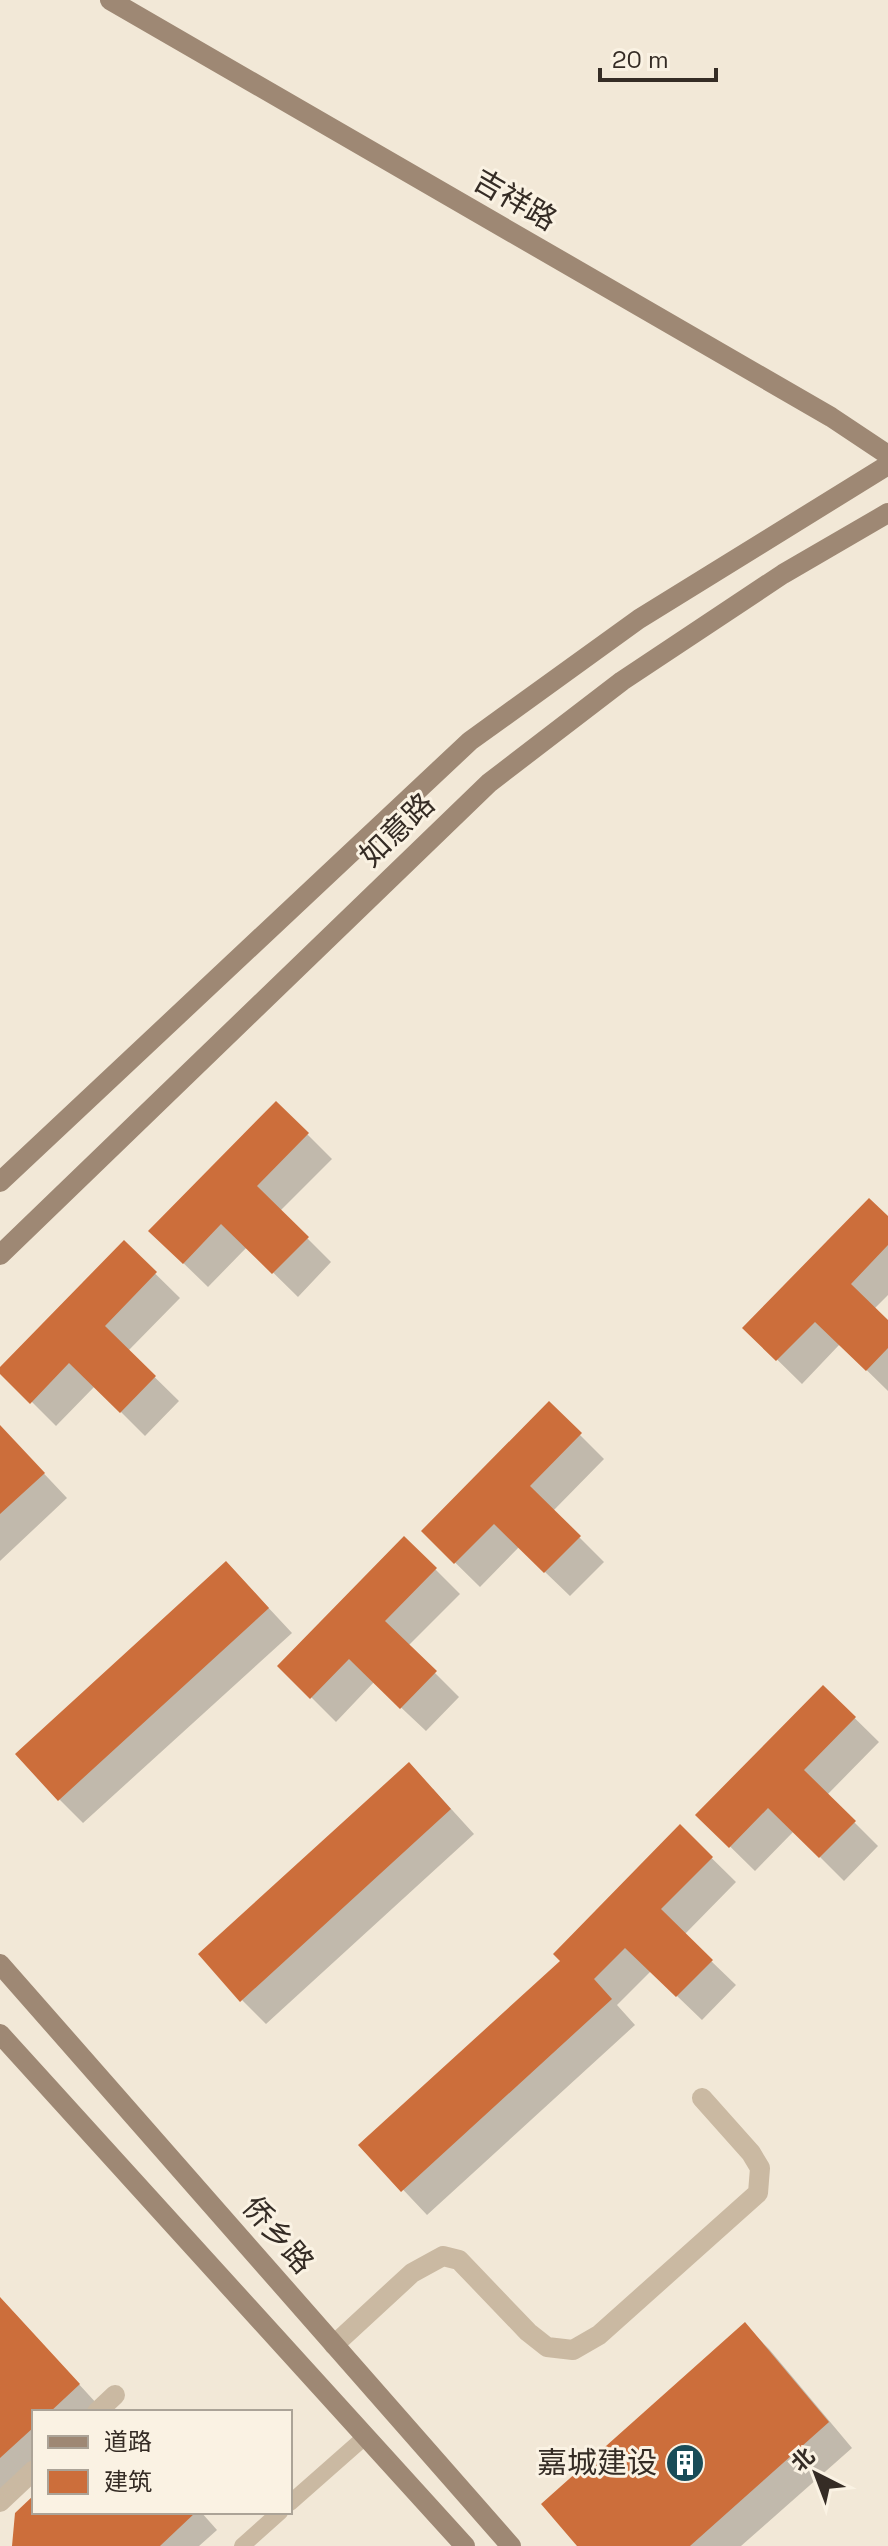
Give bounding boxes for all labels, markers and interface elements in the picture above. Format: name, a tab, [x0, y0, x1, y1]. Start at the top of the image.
scale bar	[600, 32, 716, 82]
text: 20 m	[612, 44, 669, 75]
street label: 吉祥路	[467, 160, 564, 239]
street label: 如意路	[351, 784, 443, 875]
street label: 侨乡路	[234, 2188, 323, 2281]
legend	[32, 2410, 292, 2514]
text: 道路	[104, 2426, 152, 2457]
north arrow	[776, 2434, 856, 2514]
text: 北	[785, 2441, 820, 2477]
building icon: 嘉城建设	[664, 2442, 706, 2484]
place label: 嘉城建设	[537, 2443, 657, 2482]
text: 建筑	[104, 2466, 152, 2497]

